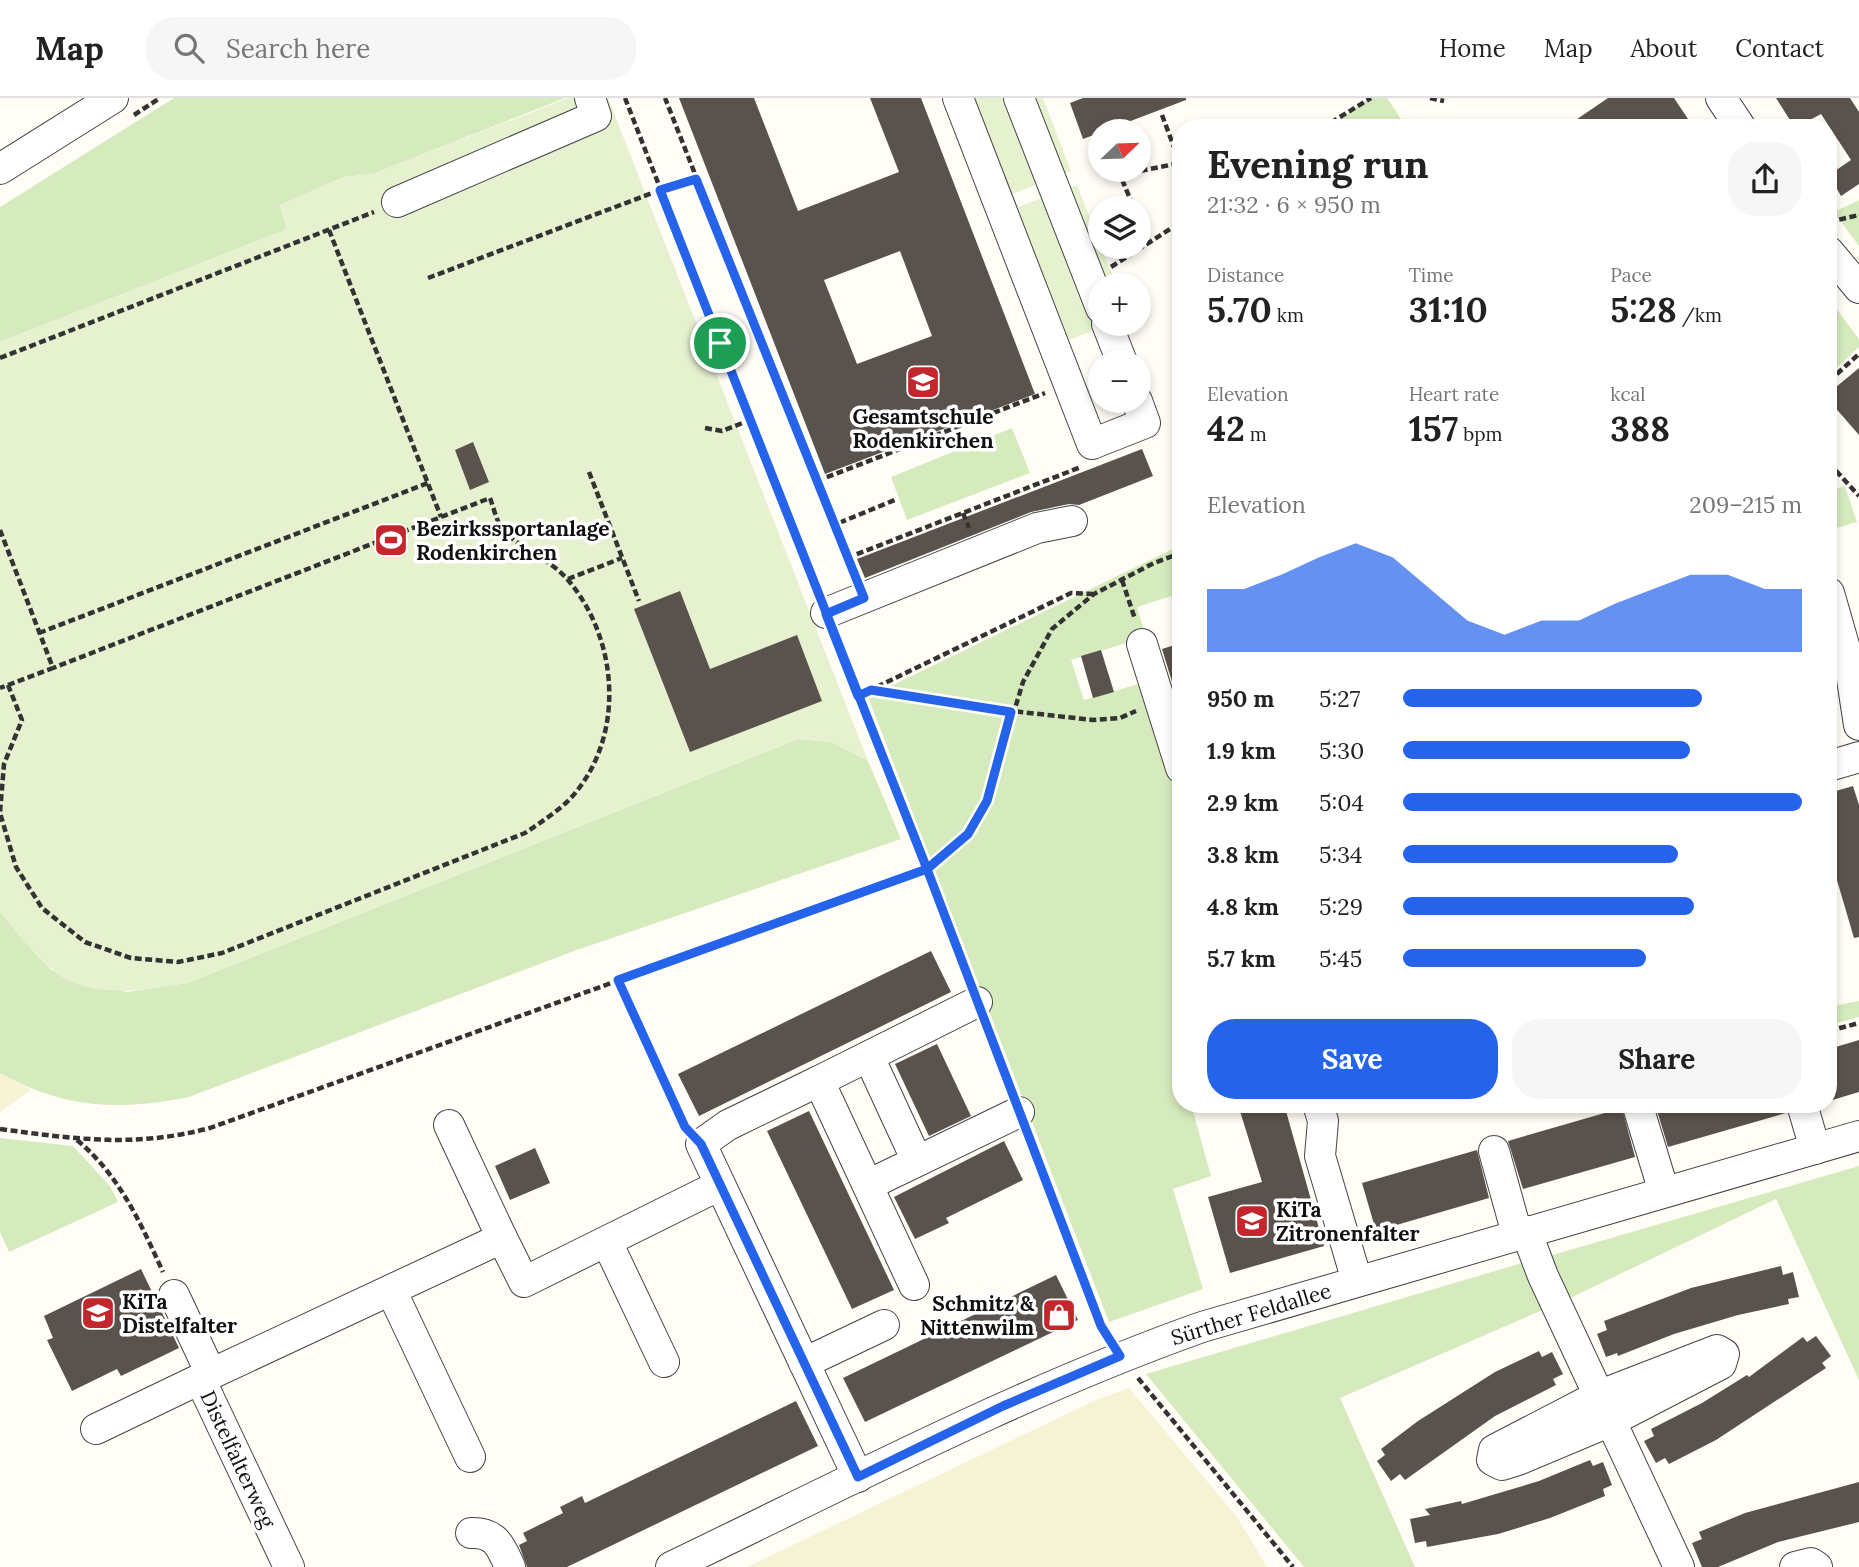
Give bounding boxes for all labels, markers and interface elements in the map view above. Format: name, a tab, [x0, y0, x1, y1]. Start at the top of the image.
search box	[146, 17, 636, 80]
text: Map	[35, 27, 104, 69]
icon: search	[170, 29, 208, 67]
text: Search here	[226, 32, 370, 65]
text: Home	[1439, 33, 1506, 64]
text: Map	[1544, 33, 1593, 64]
text: About	[1631, 33, 1697, 64]
text: Contact	[1735, 33, 1824, 64]
north arrow	[1088, 119, 1152, 182]
map controls	[1088, 119, 1151, 413]
text: Evening run	[1207, 140, 1429, 188]
button: share	[1728, 142, 1802, 216]
text: 21:32 · 6 × 950 m	[1207, 190, 1381, 219]
button: layers	[1088, 196, 1151, 259]
text: Distance	[1207, 263, 1284, 287]
text: Time	[1409, 263, 1453, 287]
text: Pace	[1610, 263, 1652, 287]
button: +	[1088, 273, 1151, 336]
text: 5.70	[1207, 287, 1272, 332]
text: 31:10	[1409, 287, 1488, 332]
text: 5:28	[1610, 287, 1677, 332]
text: km	[1272, 303, 1304, 327]
text: /km	[1677, 303, 1722, 327]
pin	[690, 313, 750, 373]
icon: arrive	[701, 324, 739, 362]
button: −	[1088, 350, 1151, 413]
school or university icon: Gesamtschule Rodenkirchen	[904, 363, 942, 401]
text: Elevation	[1207, 382, 1289, 406]
text: Heart rate	[1409, 382, 1499, 406]
text: kcal	[1610, 382, 1645, 406]
place label: Gesamtschule Rodenkirchen	[852, 403, 994, 454]
text: 42	[1207, 406, 1245, 451]
text: 157	[1409, 406, 1458, 451]
text: 388	[1610, 406, 1670, 451]
text: m	[1245, 422, 1267, 446]
text: bpm	[1458, 422, 1503, 446]
text: Elevation	[1207, 490, 1306, 519]
text: 209–215 m	[1689, 490, 1802, 519]
place label: Bezirkssportanlage Rodenkirchen	[416, 515, 610, 566]
sports icon: Bezirkssportanlage Rodenkirchen	[372, 521, 410, 559]
text: 950 m	[1207, 684, 1275, 713]
text: 5:27	[1319, 684, 1360, 713]
text: 1.9 km	[1207, 736, 1276, 765]
text: 5:30	[1319, 736, 1364, 765]
text: 2.9 km	[1207, 788, 1279, 817]
text: 5:04	[1319, 788, 1364, 817]
text: 3.8 km	[1207, 840, 1279, 869]
text: 5:34	[1319, 840, 1363, 869]
text: 4.8 km	[1207, 892, 1279, 921]
text: 5:29	[1319, 892, 1363, 921]
text: 5.7 km	[1207, 944, 1276, 973]
text: 5:45	[1319, 944, 1362, 973]
button: Save	[1207, 1019, 1498, 1099]
button: Share	[1512, 1019, 1802, 1099]
place label: KiTa Zitronenfalter	[1276, 1196, 1420, 1247]
school or university icon: KiTa Zitronenfalter	[1233, 1202, 1271, 1240]
street label: Sürther Feldallee	[1168, 1277, 1334, 1351]
place label: KiTa Distelfalter	[122, 1288, 237, 1339]
place label: Schmitz & Nittenwilm	[920, 1290, 1035, 1341]
school or university icon: KiTa Distelfalter	[79, 1294, 117, 1332]
shop icon: Schmitz & Nittenwilm	[1040, 1296, 1078, 1334]
street label: Distelfalterweg	[194, 1386, 282, 1532]

